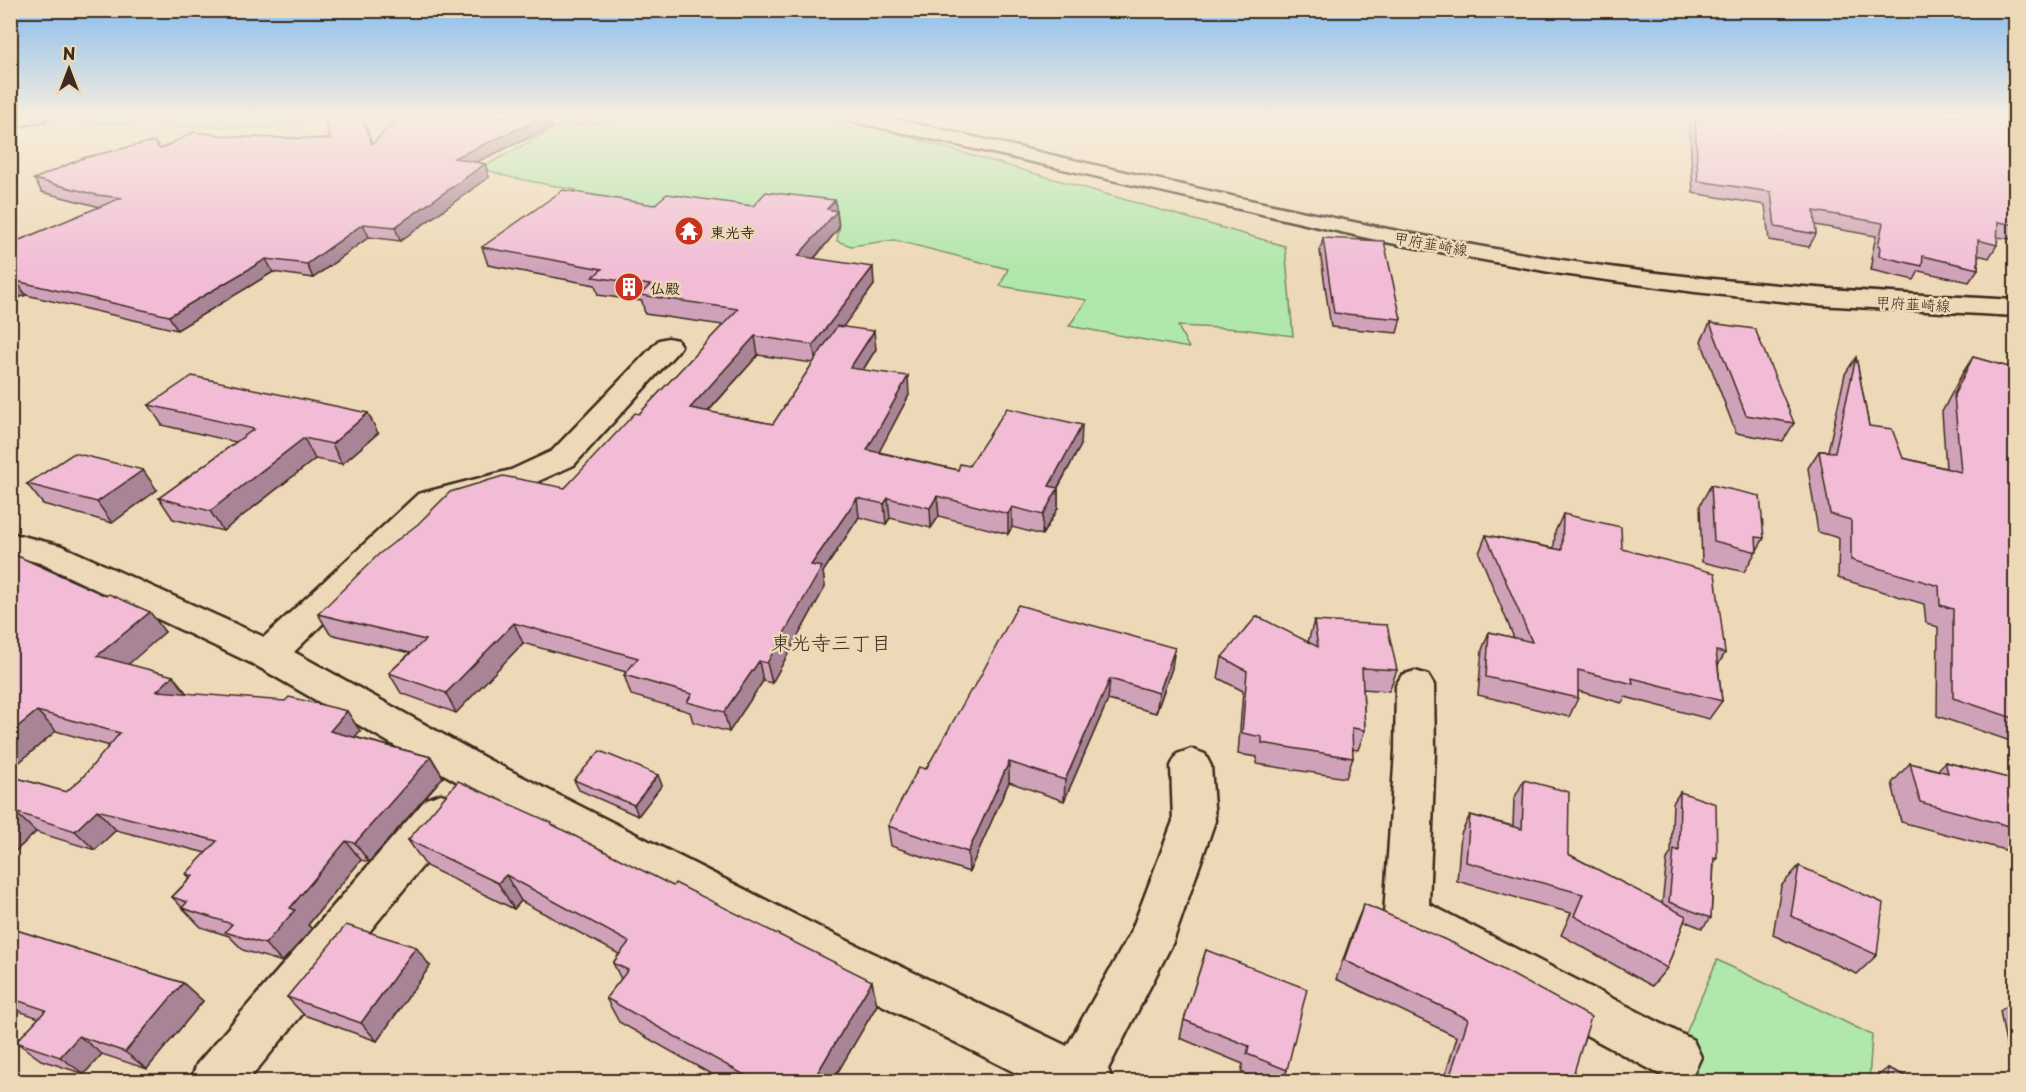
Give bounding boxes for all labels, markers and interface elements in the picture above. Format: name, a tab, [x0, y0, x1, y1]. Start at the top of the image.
north arrow	[39, 39, 99, 99]
text: N	[63, 41, 75, 65]
temple icon: 東光寺	[673, 215, 705, 247]
place label: 東光寺	[710, 220, 755, 243]
street label: 甲府韮崎線	[1392, 225, 1470, 261]
building icon: 仏殿	[613, 271, 645, 303]
place label: 仏殿	[650, 276, 680, 299]
street label: 甲府韮崎線	[1875, 290, 1951, 316]
district label: 東光寺三丁目	[771, 627, 891, 657]

